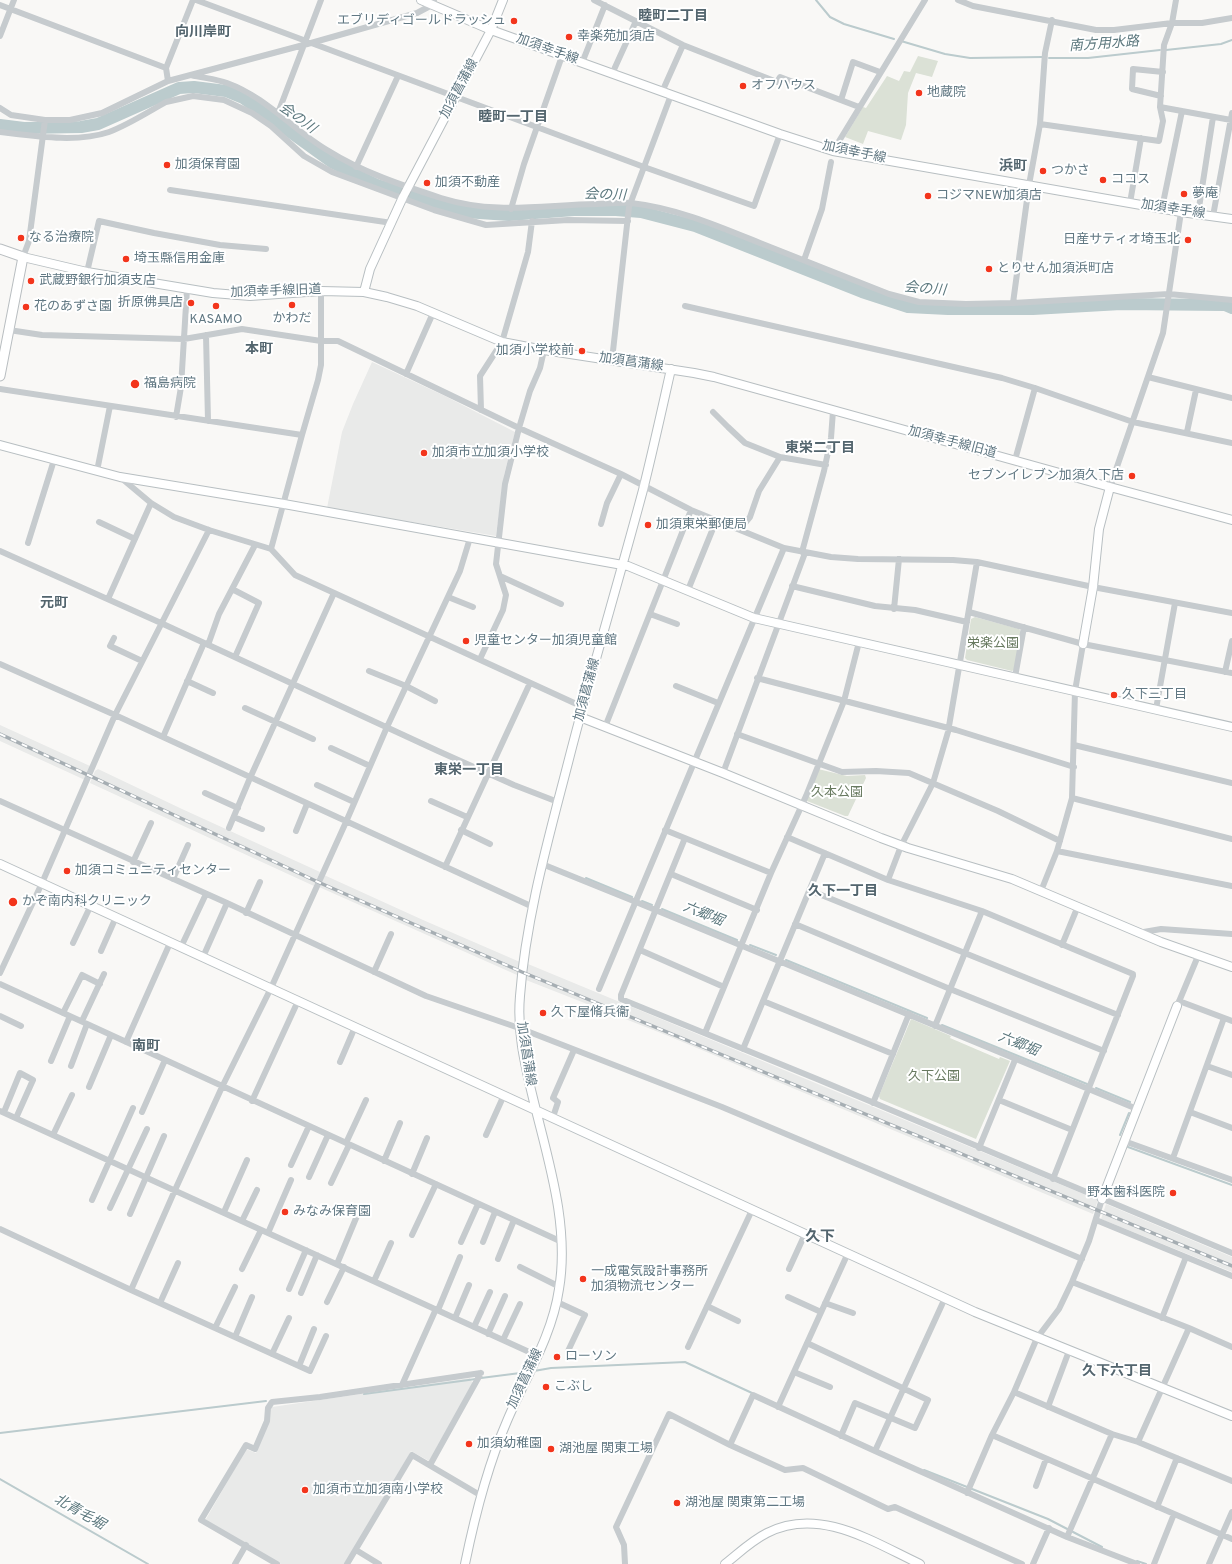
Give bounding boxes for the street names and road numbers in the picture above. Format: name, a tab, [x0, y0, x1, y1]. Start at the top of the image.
street label: 加須幸手線	[514, 32, 580, 68]
street label: 加須菖蒲線	[438, 57, 482, 121]
street label: 加須幸手線	[821, 139, 887, 167]
street label: 加須幸手線	[1140, 197, 1206, 223]
street label: 加須幸手線旧道	[230, 283, 322, 301]
street label: 加須菖蒲線	[598, 351, 664, 375]
street label: 加須幸手線旧道	[906, 424, 998, 462]
street label: 加須菖蒲線	[572, 657, 604, 723]
street label: 加須菖蒲線	[512, 1021, 538, 1087]
street label: 加須菖蒲線	[505, 1346, 547, 1412]

